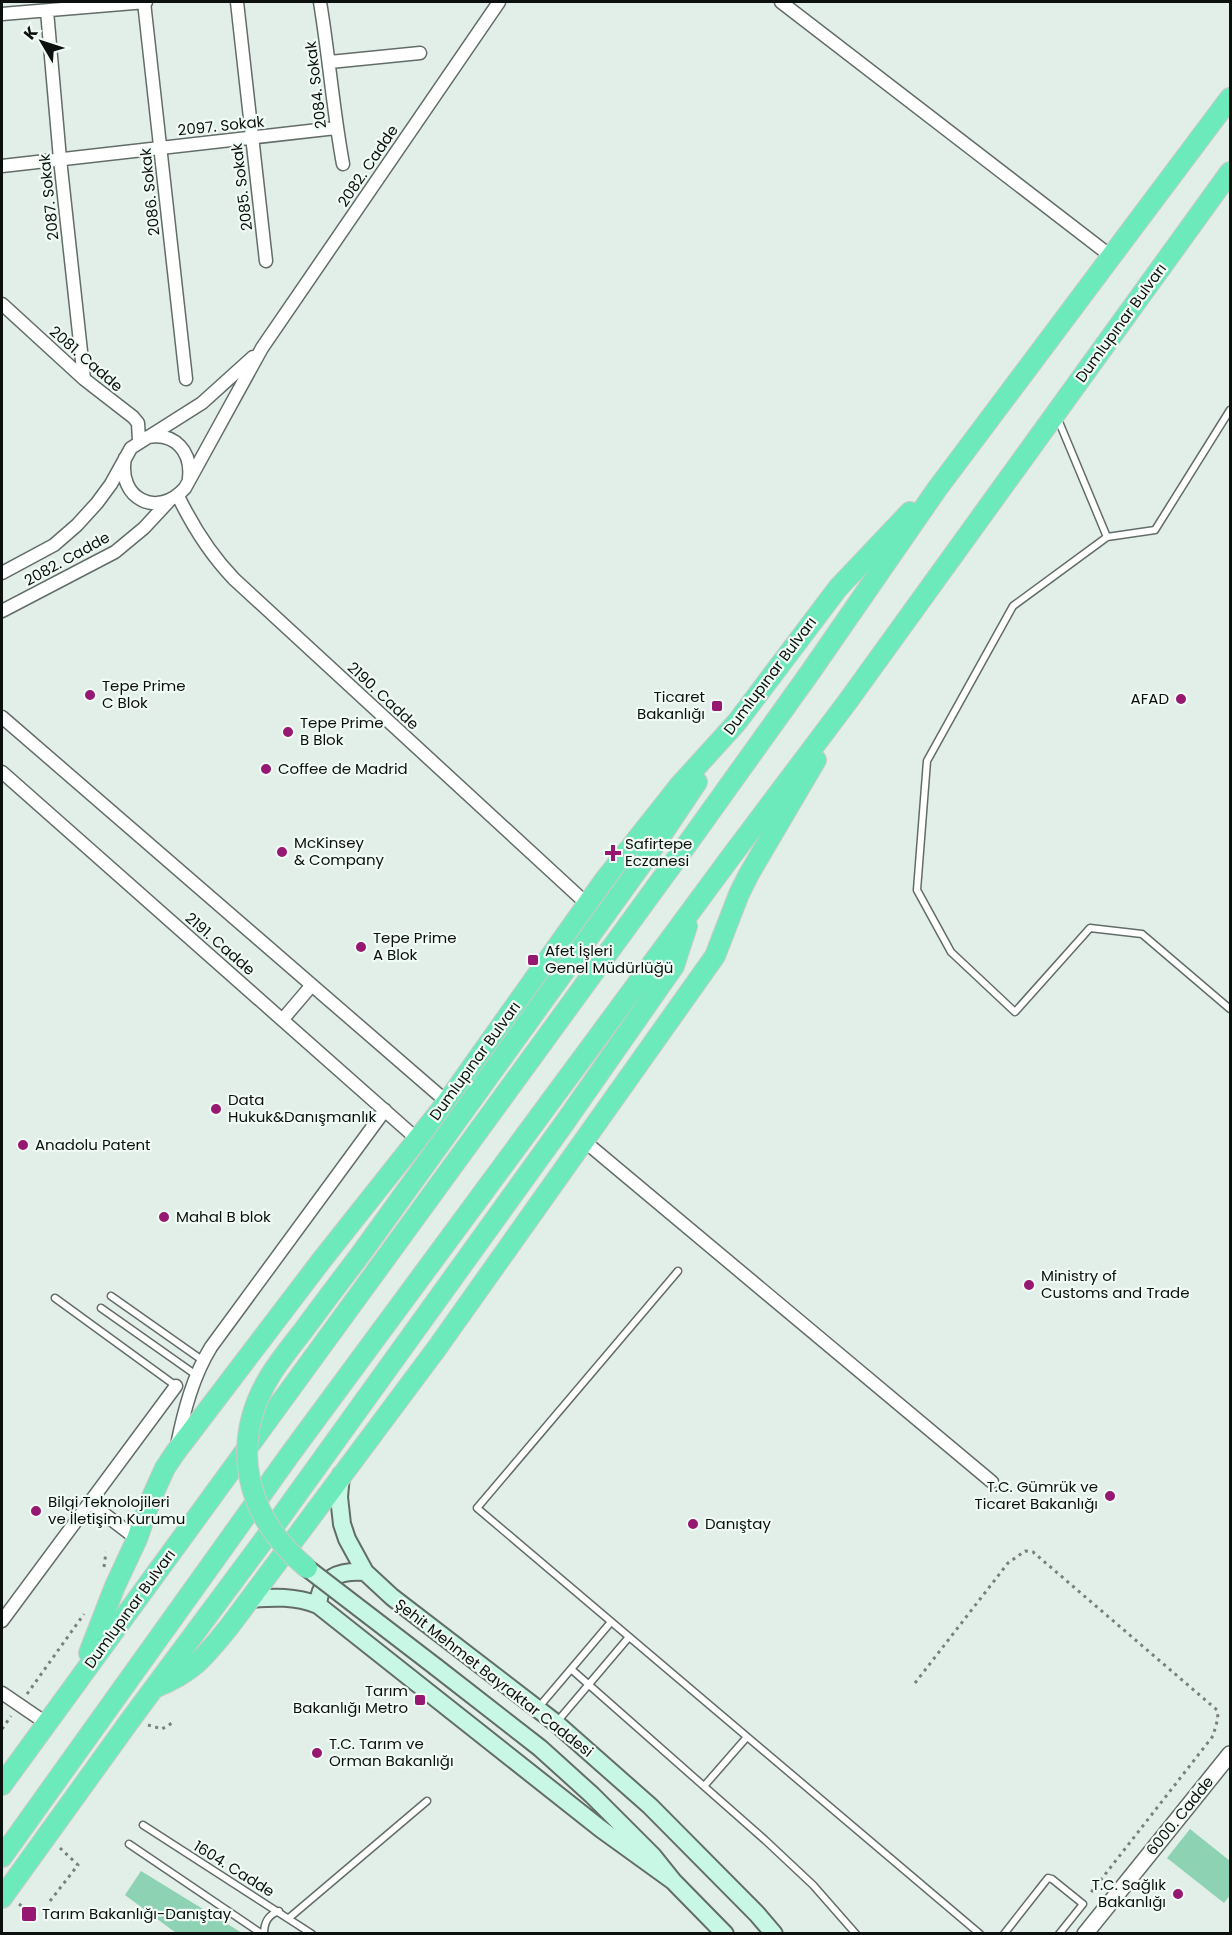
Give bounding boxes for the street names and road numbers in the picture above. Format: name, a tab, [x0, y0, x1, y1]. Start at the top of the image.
street label: 2084. Sokak	[300, 40, 331, 130]
street label: 2097. Sokak	[177, 110, 265, 140]
street label: 2082. Cadde	[332, 121, 403, 211]
street label: 2085. Sokak	[226, 142, 257, 232]
street label: 2086. Sokak	[134, 147, 165, 237]
street label: 2087. Sokak	[33, 152, 63, 241]
street label: Dumlupınar Bulvarı	[1070, 259, 1171, 387]
street label: 2081. Cadde	[45, 321, 127, 396]
street label: 2082. Cadde	[20, 526, 113, 591]
street label: Dumlupınar Bulvarı	[718, 612, 821, 739]
street label: 2190. Cadde	[343, 657, 424, 734]
street label: 2191. Cadde	[181, 907, 260, 980]
street label: Dumlupınar Bulvarı	[424, 997, 525, 1125]
street label: Dumlupınar Bulvarı	[79, 1545, 180, 1673]
street label: Şehit Mehmet Bayraktar Caddesi	[391, 1594, 598, 1762]
street label: 6000. Cadde	[1141, 1772, 1218, 1860]
street label: 1604. Cadde	[190, 1835, 279, 1902]

